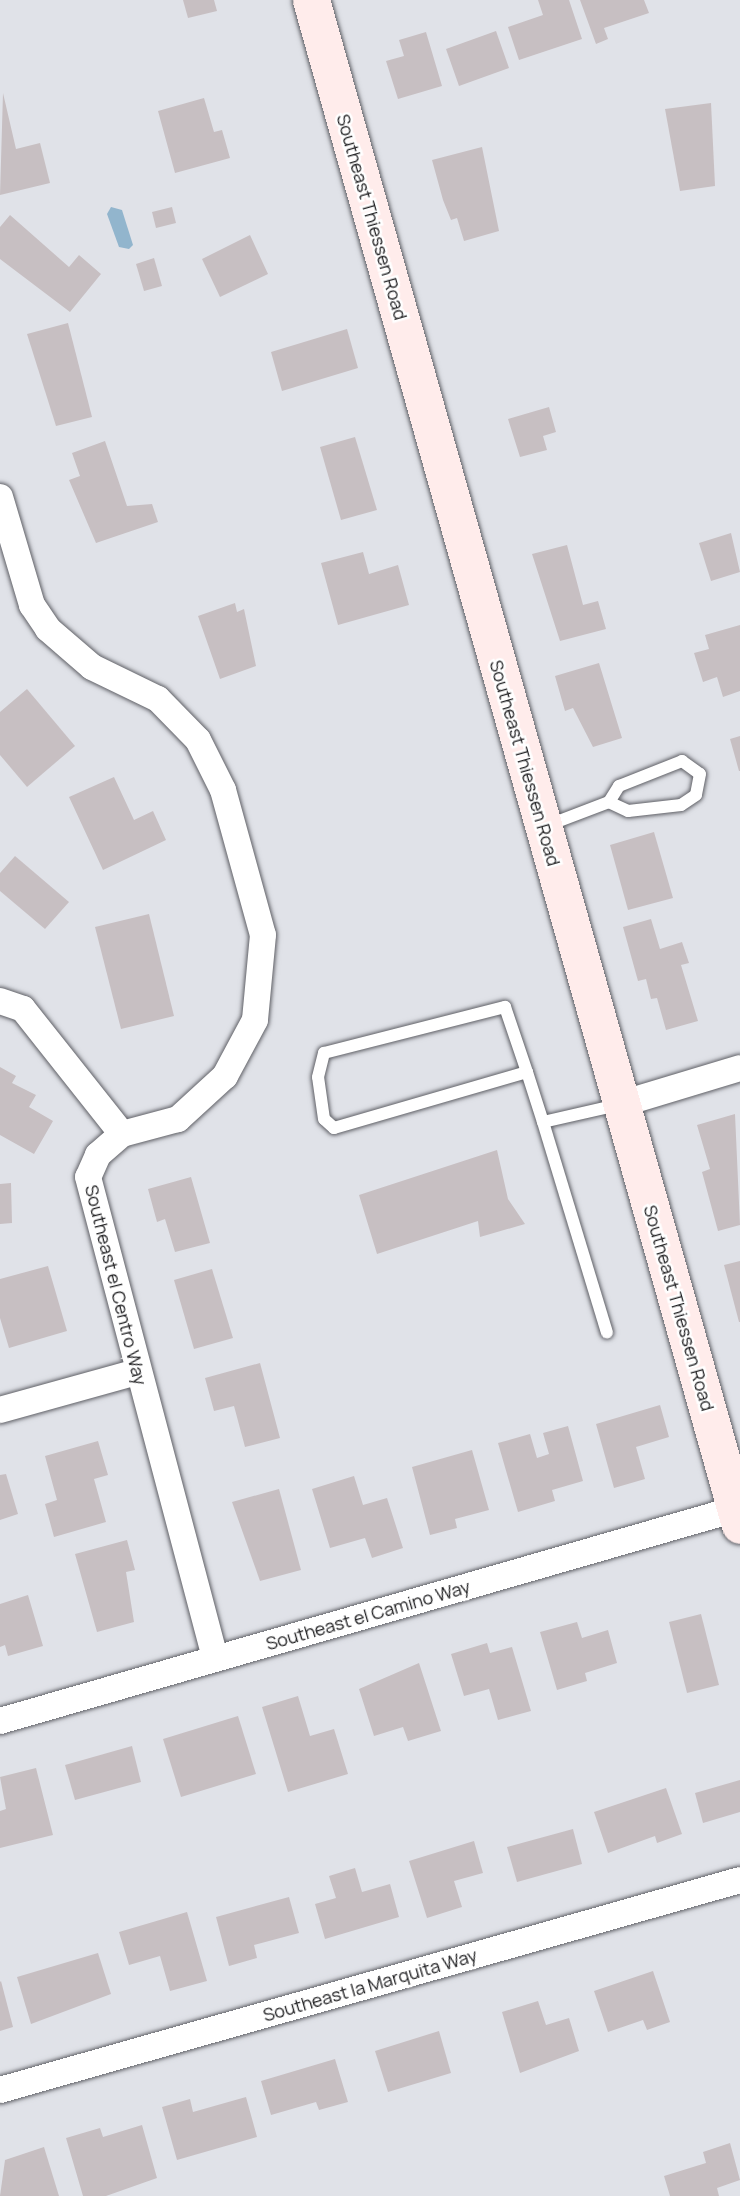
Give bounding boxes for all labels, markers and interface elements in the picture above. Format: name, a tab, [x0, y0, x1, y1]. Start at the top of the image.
street label: Southeast Thiessen Road	[332, 112, 412, 322]
street label: Southeast Thiessen Road	[485, 658, 565, 868]
street label: Southeast el Centro Way	[81, 1183, 151, 1387]
street label: Southeast Thiessen Road	[639, 1203, 719, 1413]
street label: Southeast el Camino Way	[263, 1575, 473, 1655]
street label: Southeast la Marquita Way	[260, 1944, 480, 2026]

